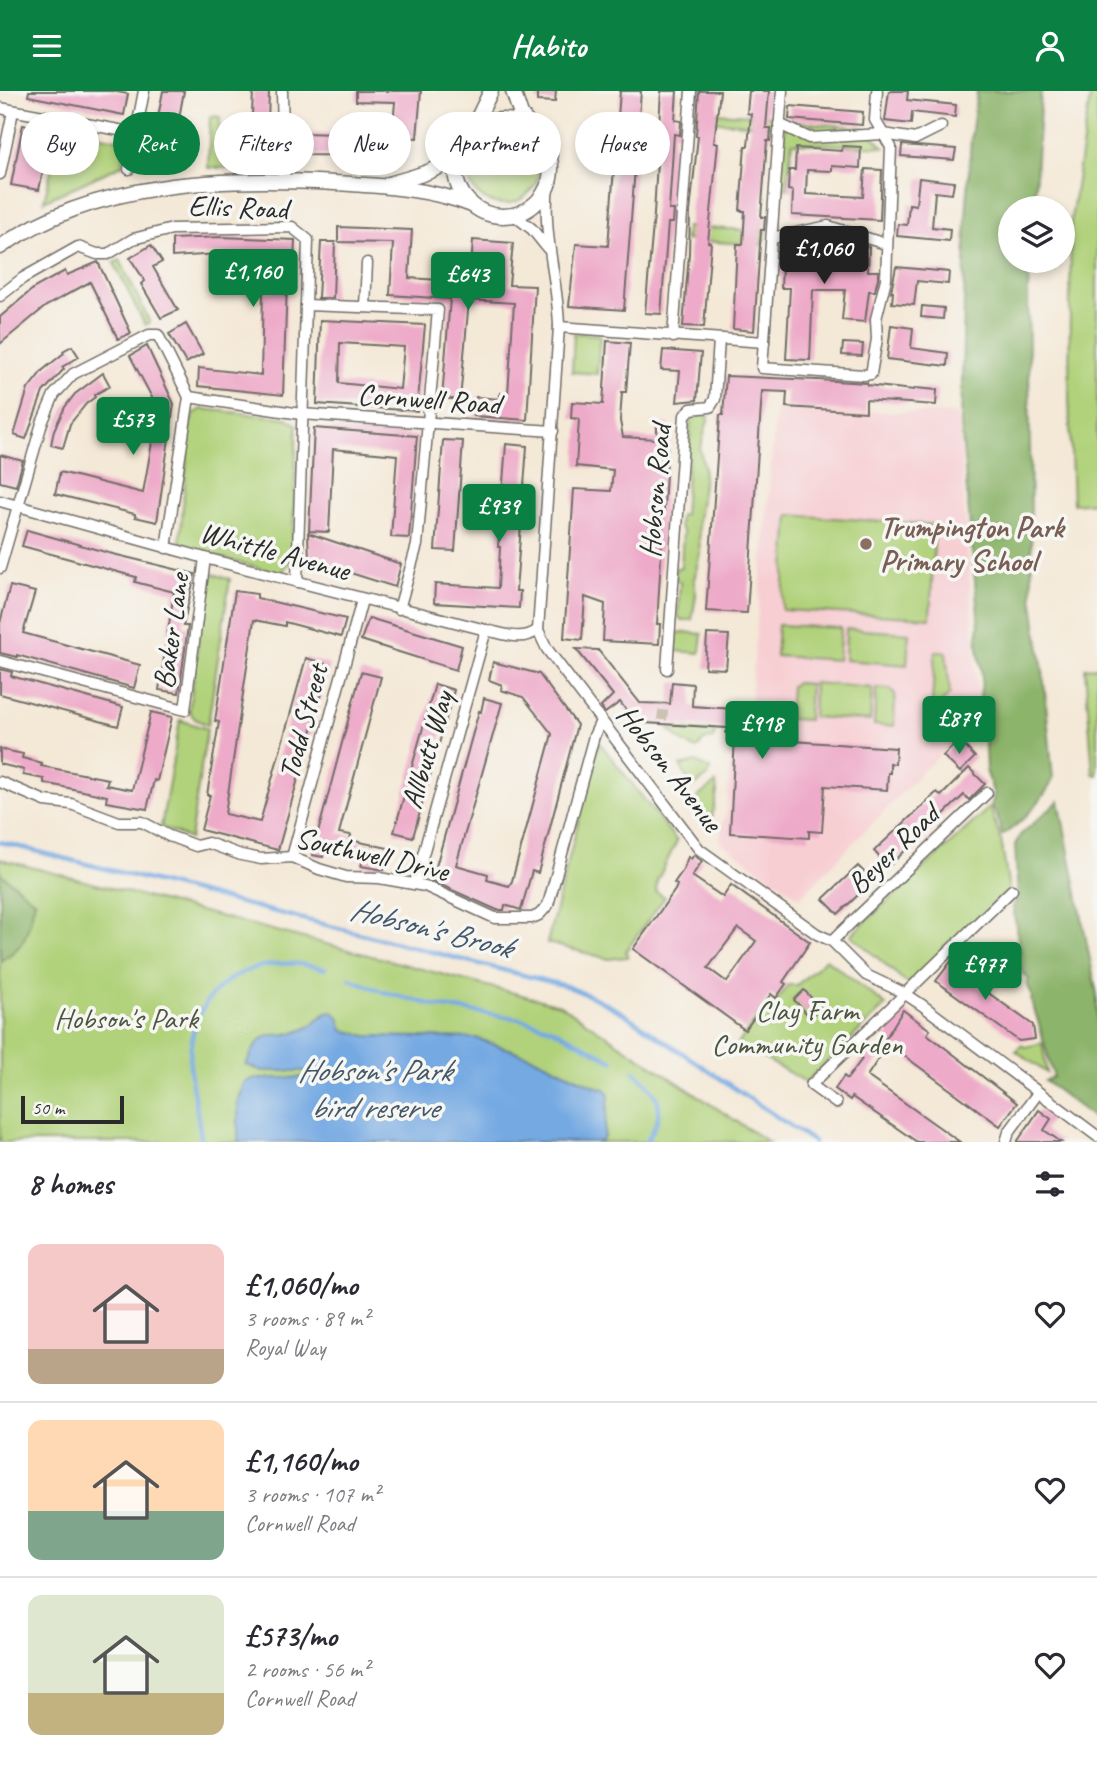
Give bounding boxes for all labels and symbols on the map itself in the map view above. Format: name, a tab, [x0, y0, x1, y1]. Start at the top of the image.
street label: Ellis Road	[188, 186, 293, 228]
pin: £1,060	[767, 227, 881, 286]
pin: £1,160	[196, 249, 310, 309]
pin: £643	[427, 253, 509, 312]
street label: Cornwell Road	[356, 375, 506, 423]
pin: £573	[92, 397, 174, 457]
street label: Hobson Road	[630, 419, 680, 559]
pin: £939	[458, 484, 540, 544]
place label: Trumpington Park Primary School	[880, 508, 1066, 580]
street label: Whittle Avenue	[196, 513, 356, 590]
marker: Trumpington Park Primary School	[858, 536, 874, 552]
street label: Baker Lane	[144, 569, 198, 691]
street label: Todd Street	[269, 658, 337, 784]
street label: Allbutt Way	[392, 684, 463, 813]
street label: Hobson Avenue	[609, 697, 733, 841]
pin: £879	[918, 697, 1000, 756]
pin: £918	[721, 701, 803, 761]
street label: Beyer Road	[839, 793, 950, 902]
street label: Southwell Drive	[292, 818, 454, 891]
water label: Hobson's Brook	[346, 888, 522, 969]
pin: £977	[944, 943, 1026, 1002]
park label: Clay Farm Community Garden	[711, 991, 903, 1063]
park label: Hobson's Park	[54, 999, 200, 1037]
water label: Hobson's Park bird reserve	[298, 1050, 457, 1128]
scale bar	[21, 1093, 124, 1125]

